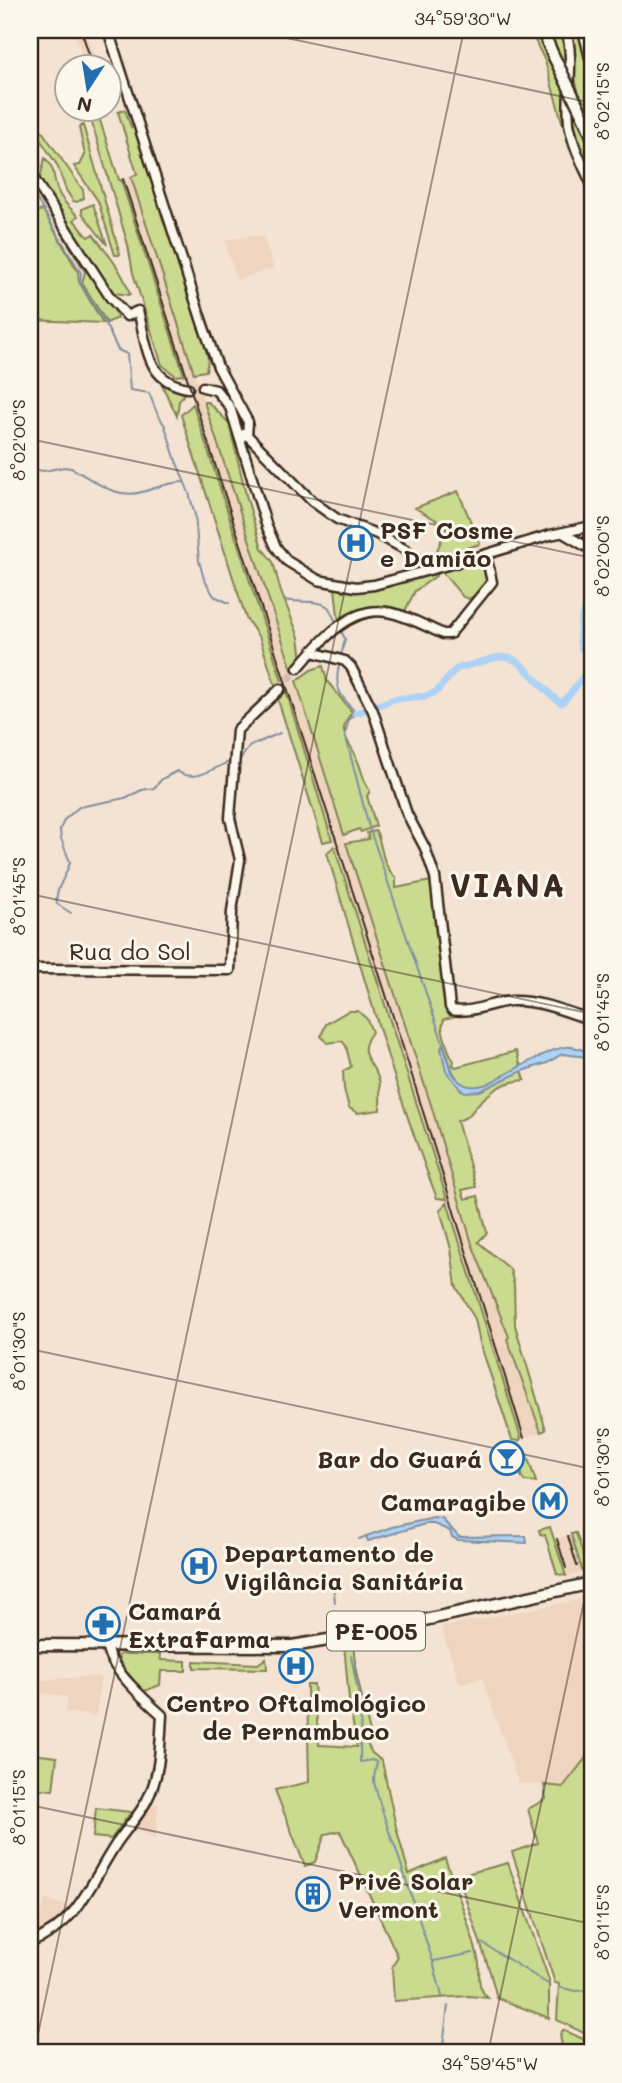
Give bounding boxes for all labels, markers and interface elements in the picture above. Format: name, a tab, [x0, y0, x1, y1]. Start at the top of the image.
text: 34°59'30"W	[415, 6, 511, 30]
north arrow	[52, 52, 122, 122]
text: 8°02'15"S	[590, 62, 614, 140]
text: N	[75, 91, 94, 119]
text: 8°02'00"S	[6, 399, 30, 481]
place label: PSF Cosme e Damião	[380, 514, 513, 573]
text: 8°02'00"S	[590, 515, 614, 597]
hospital icon: PSF Cosme e Damião	[337, 524, 375, 562]
text: 8°01'45"S	[6, 857, 30, 935]
district label: VIANA	[450, 863, 566, 905]
street label: Rua do Sol	[69, 935, 191, 966]
text: 8°01'45"S	[590, 973, 614, 1051]
text: 8°01'30"S	[6, 1311, 30, 1391]
text: 8°01'30"S	[590, 1427, 614, 1507]
bar icon: Bar do Guará	[488, 1439, 526, 1477]
place label: Bar do Guará	[317, 1443, 482, 1474]
metro station icon: Camaragibe	[531, 1482, 569, 1520]
place label: Camaragibe	[380, 1486, 526, 1517]
place label: Departamento de Vigilância Sanitária	[224, 1537, 464, 1596]
hospital icon: Departamento de Vigilância Sanitária	[180, 1547, 218, 1585]
place label: Camará ExtraFarma	[128, 1595, 270, 1654]
pharmacy icon: Camará ExtraFarma	[84, 1605, 122, 1643]
road number: PE-005	[327, 1612, 425, 1650]
hospital icon: Centro Oftalmológico de Pernambuco	[277, 1647, 315, 1685]
place label: Centro Oftalmológico de Pernambuco	[166, 1687, 426, 1746]
text: 8°01'15"S	[6, 1769, 30, 1845]
place label: Privê Solar Vermont	[338, 1865, 474, 1924]
building icon: Privê Solar Vermont	[294, 1875, 332, 1913]
text: 8°01'15"S	[590, 1884, 614, 1960]
text: 34°59'45"W	[442, 2051, 538, 2075]

